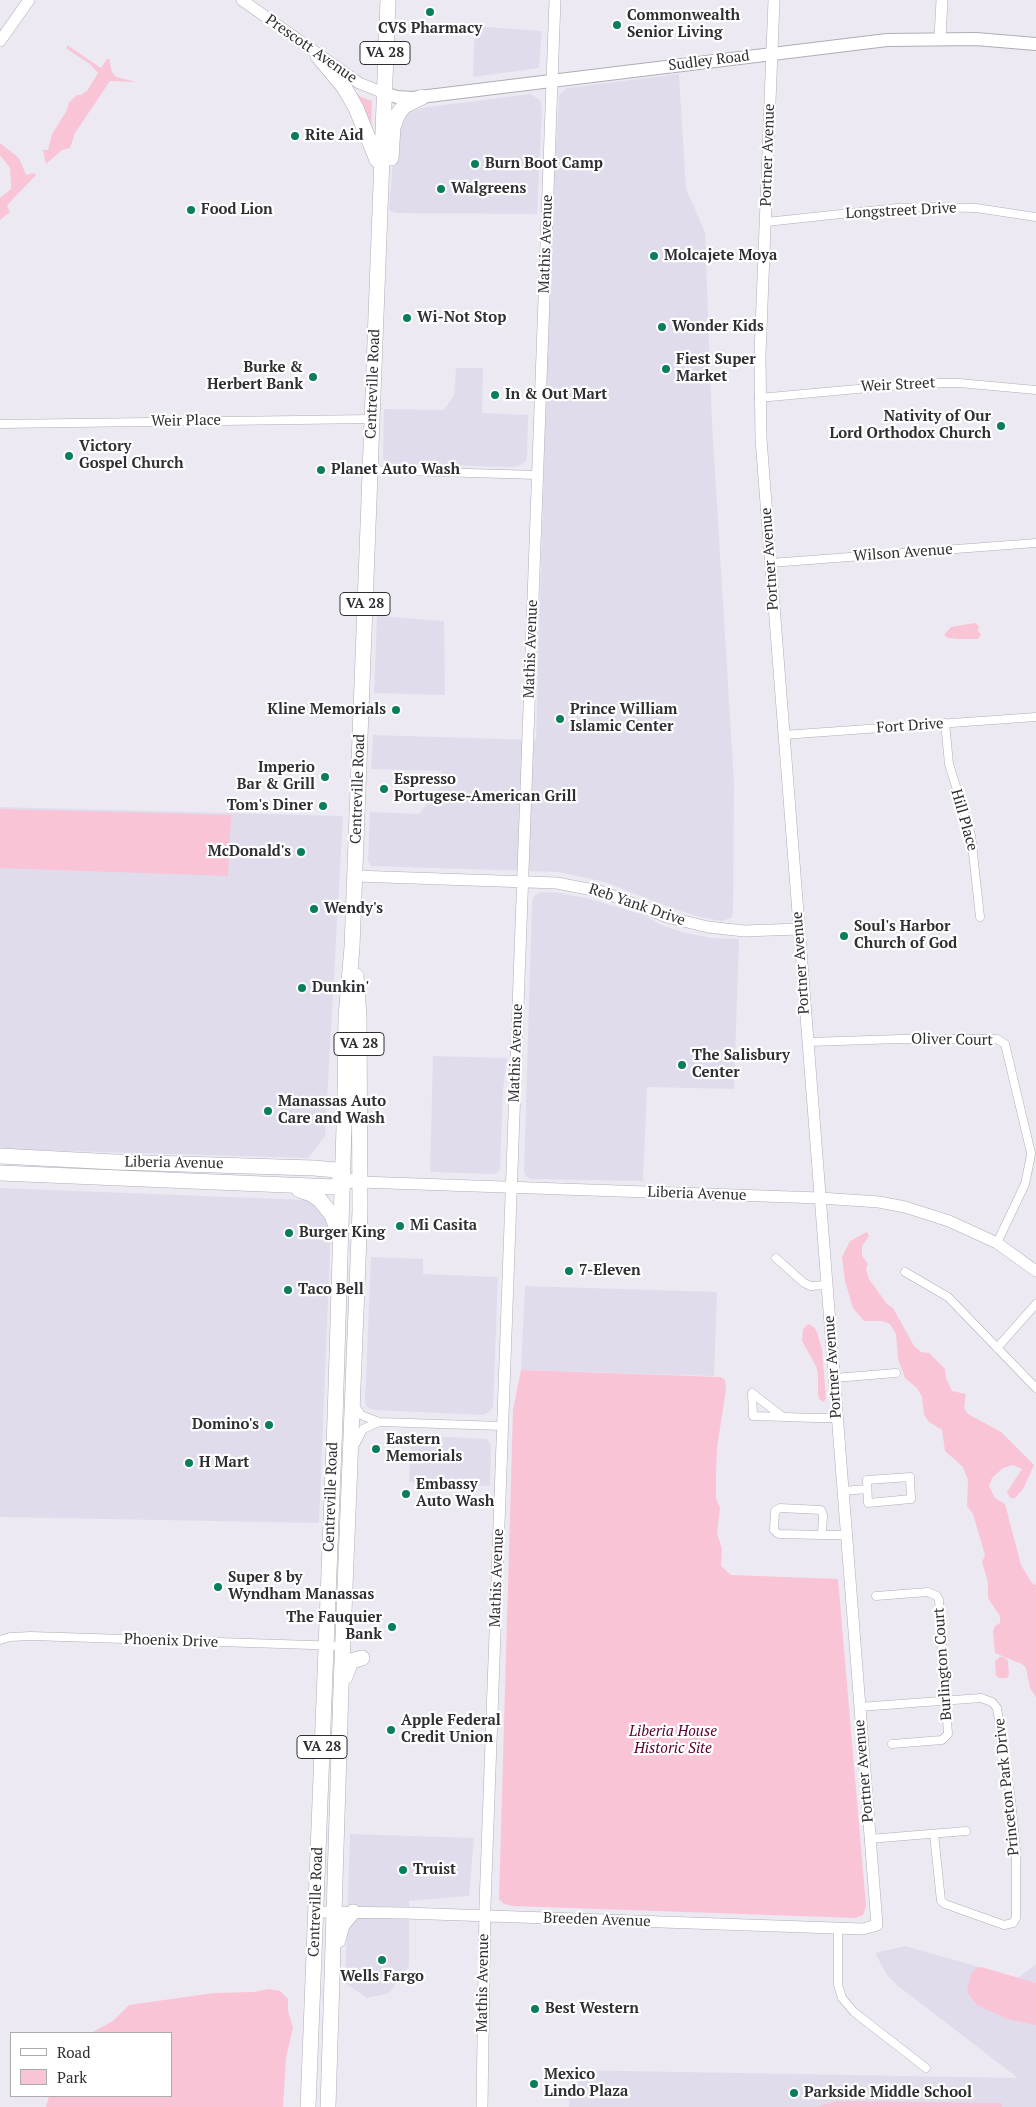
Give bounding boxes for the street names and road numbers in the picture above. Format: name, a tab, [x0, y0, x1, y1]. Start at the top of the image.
street label: Prescott Avenue	[262, 11, 360, 87]
road number: VA 28	[360, 42, 410, 64]
street label: Sudley Road	[667, 47, 751, 75]
street label: Portner Avenue	[757, 103, 779, 207]
street label: Mathis Avenue	[535, 194, 557, 294]
street label: Longstreet Drive	[845, 199, 957, 223]
street label: Centreville Road	[362, 329, 384, 439]
street label: Weir Street	[860, 374, 936, 396]
street label: Weir Place	[151, 411, 221, 431]
street label: Portner Avenue	[757, 507, 783, 611]
street label: Wilson Avenue	[853, 541, 953, 565]
road number: VA 28	[340, 592, 390, 616]
street label: Mathis Avenue	[520, 599, 542, 699]
street label: Fort Drive	[876, 715, 944, 737]
street label: Centreville Road	[347, 734, 369, 844]
street label: Hill Place	[947, 787, 981, 853]
street label: Reb Yank Drive	[586, 880, 688, 930]
street label: Portner Avenue	[788, 911, 814, 1015]
street label: Mathis Avenue	[505, 1003, 527, 1103]
street label: Oliver Court	[911, 1030, 993, 1050]
road number: VA 28	[334, 1032, 384, 1056]
street label: Liberia Avenue	[124, 1153, 224, 1173]
street label: Liberia Avenue	[647, 1183, 747, 1205]
street label: Portner Avenue	[820, 1315, 846, 1419]
street label: Centreville Road	[320, 1442, 342, 1552]
street label: Mathis Avenue	[486, 1528, 508, 1628]
street label: Burlington Court	[930, 1607, 956, 1721]
street label: Phoenix Drive	[124, 1630, 218, 1652]
street label: Princeton Park Drive	[991, 1717, 1023, 1857]
street label: Portner Avenue	[851, 1719, 877, 1823]
road number: VA 28	[297, 1735, 347, 1758]
street label: Centreville Road	[305, 1847, 327, 1957]
street label: Breeden Avenue	[543, 1909, 651, 1931]
street label: Mathis Avenue	[473, 1933, 493, 2033]

